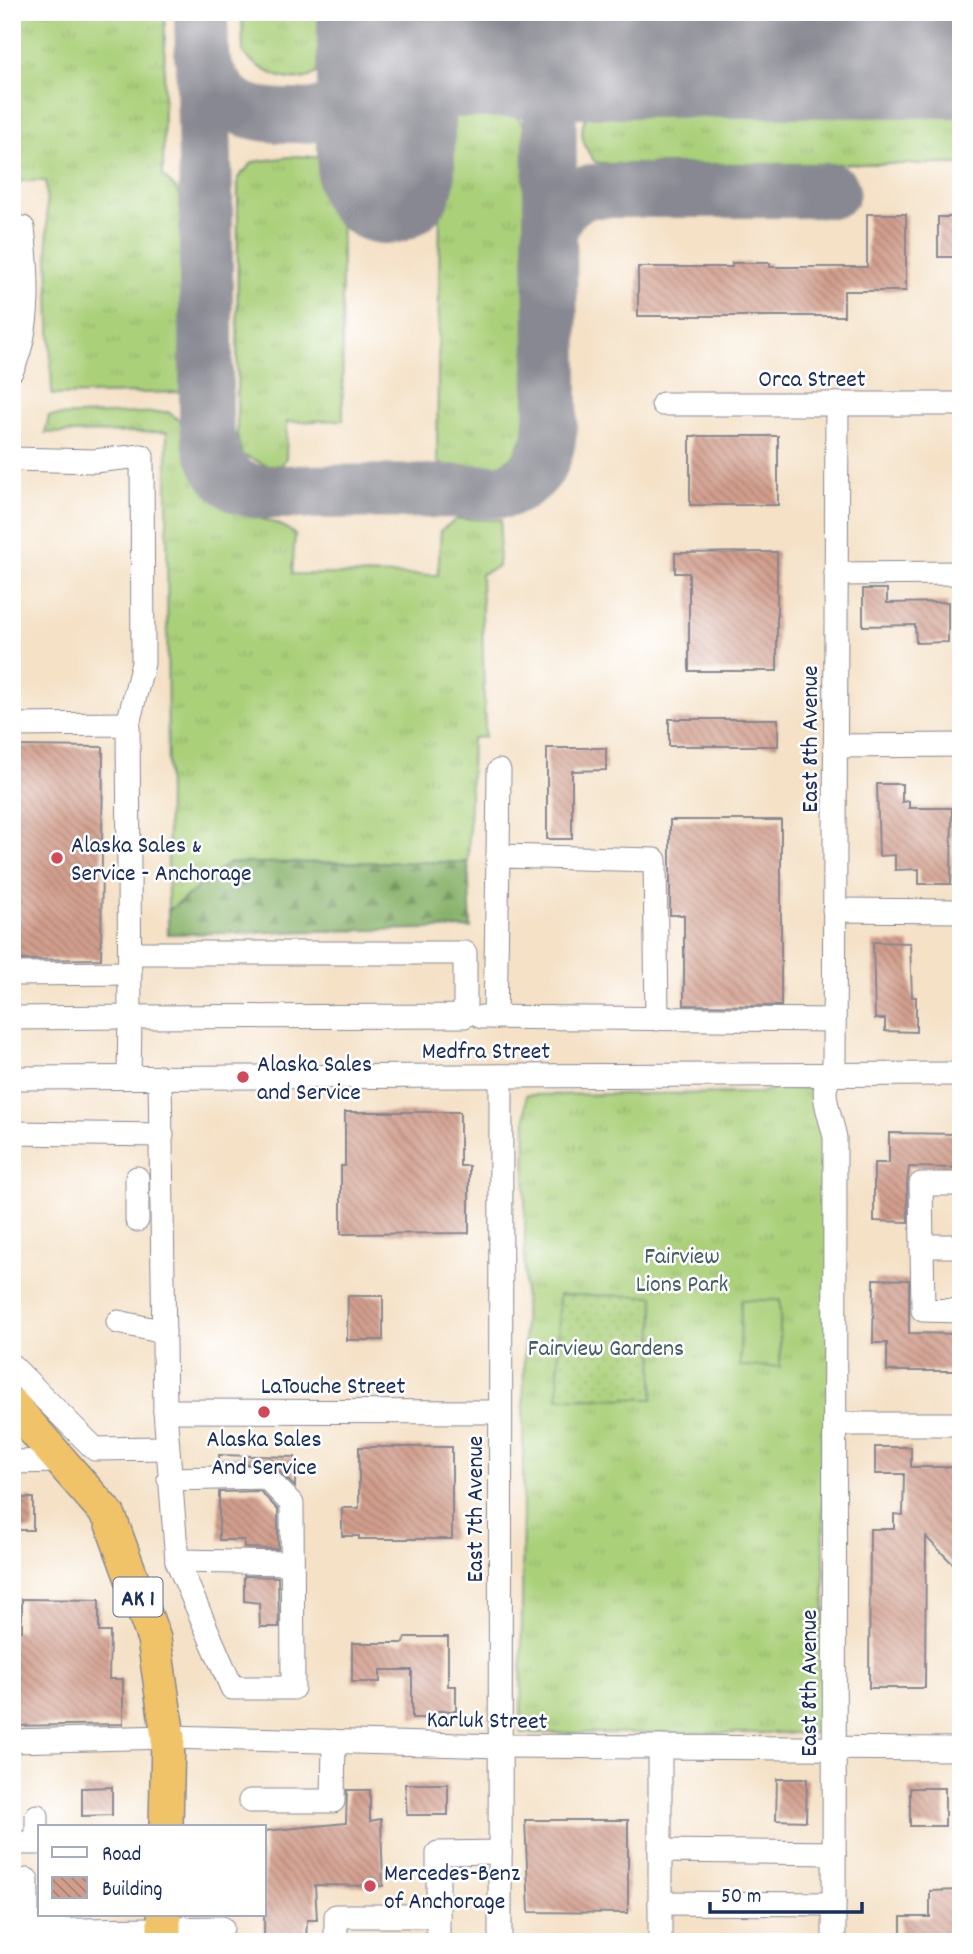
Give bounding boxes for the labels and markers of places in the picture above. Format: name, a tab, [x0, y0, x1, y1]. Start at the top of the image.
place label: Alaska Sales & Service - Anchorage	[71, 830, 252, 892]
marker: Alaska Sales & Service - Anchorage	[49, 850, 65, 866]
place label: Alaska Sales and Service	[257, 1049, 372, 1111]
marker: Alaska Sales and Service	[235, 1069, 251, 1085]
marker: Alaska Sales And Service	[256, 1404, 272, 1420]
place label: Alaska Sales And Service	[207, 1424, 321, 1486]
place label: Mercedes-Benz of Anchorage	[384, 1858, 520, 1920]
marker: Mercedes-Benz of Anchorage	[362, 1878, 378, 1894]

